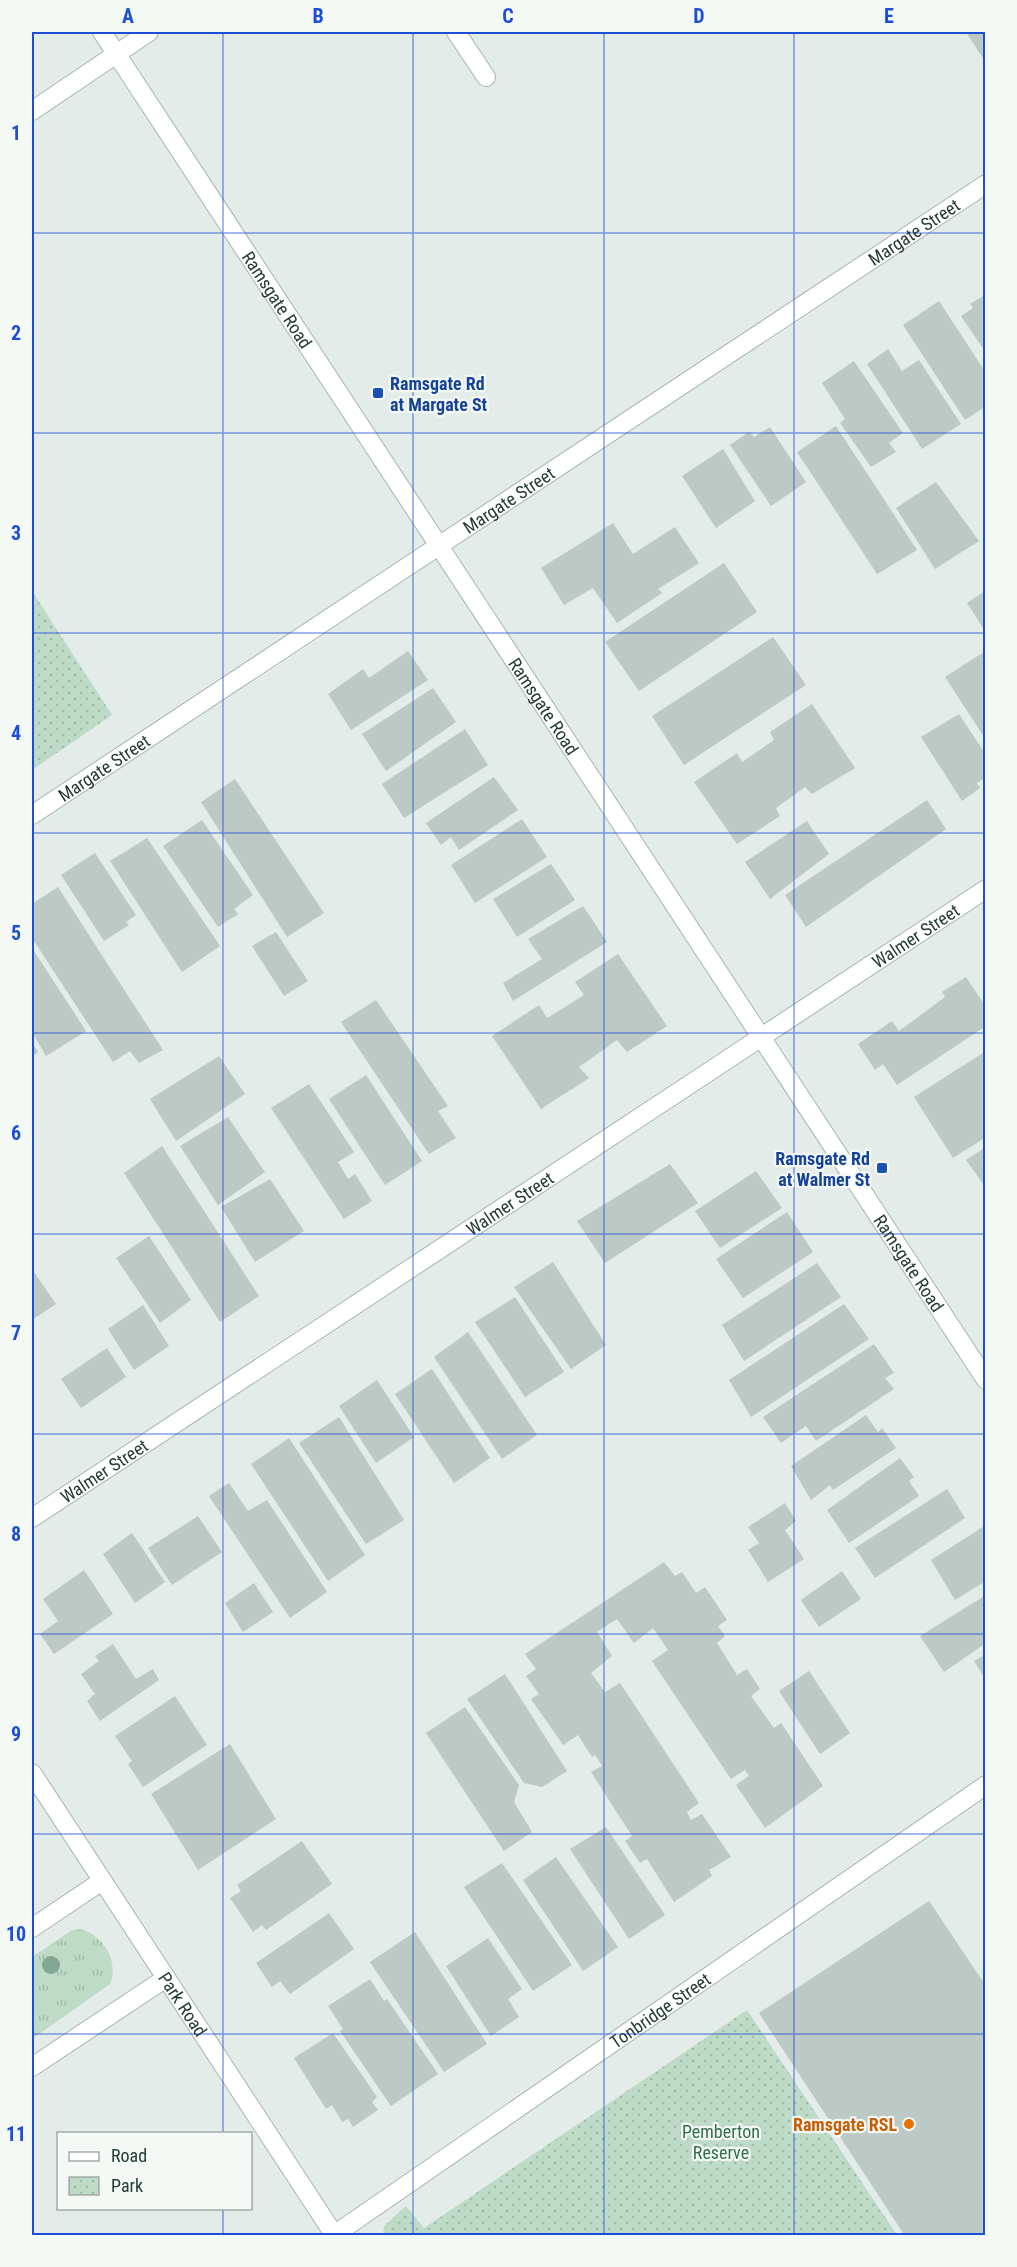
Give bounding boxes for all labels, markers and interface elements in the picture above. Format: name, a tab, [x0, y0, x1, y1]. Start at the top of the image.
text: A	[122, 4, 134, 28]
text: B	[312, 4, 324, 28]
text: C	[502, 4, 514, 28]
text: D	[693, 4, 705, 28]
text: E	[884, 4, 894, 28]
text: 1	[11, 121, 21, 145]
street label: Margate Street	[864, 194, 963, 270]
street label: Ramsgate Road	[238, 247, 317, 352]
text: 2	[11, 321, 21, 345]
place label: Ramsgate Rd at Margate St	[390, 373, 488, 415]
marker: Ramsgate Rd at Margate St	[371, 386, 385, 400]
street label: Margate Street	[459, 462, 558, 538]
text: 3	[11, 521, 21, 545]
street label: Ramsgate Road	[505, 654, 583, 758]
text: 4	[11, 721, 21, 745]
street label: Margate Street	[54, 730, 153, 805]
street label: Walmer Street	[868, 899, 963, 972]
text: 5	[11, 921, 21, 945]
text: 6	[11, 1121, 21, 1145]
place label: Ramsgate Rd at Walmer St	[775, 1148, 870, 1190]
marker: Ramsgate Rd at Walmer St	[875, 1161, 889, 1175]
street label: Walmer Street	[462, 1167, 557, 1239]
street label: Ramsgate Road	[870, 1211, 949, 1315]
text: 7	[11, 1321, 21, 1345]
street label: Walmer Street	[56, 1434, 151, 1507]
text: 8	[11, 1522, 21, 1546]
text: 9	[11, 1722, 21, 1746]
text: 10	[6, 1922, 26, 1946]
street label: Park Road	[155, 1968, 212, 2040]
street label: Tonbridge Street	[606, 1968, 714, 2052]
place label: Ramsgate RSL	[793, 2114, 897, 2135]
marker: Ramsgate RSL	[902, 2117, 916, 2131]
park label: Pemberton Reserve	[682, 2121, 760, 2163]
text: 11	[6, 2122, 26, 2146]
legend	[57, 2132, 252, 2210]
text: Road	[111, 2145, 147, 2166]
text: Park	[111, 2175, 143, 2196]

